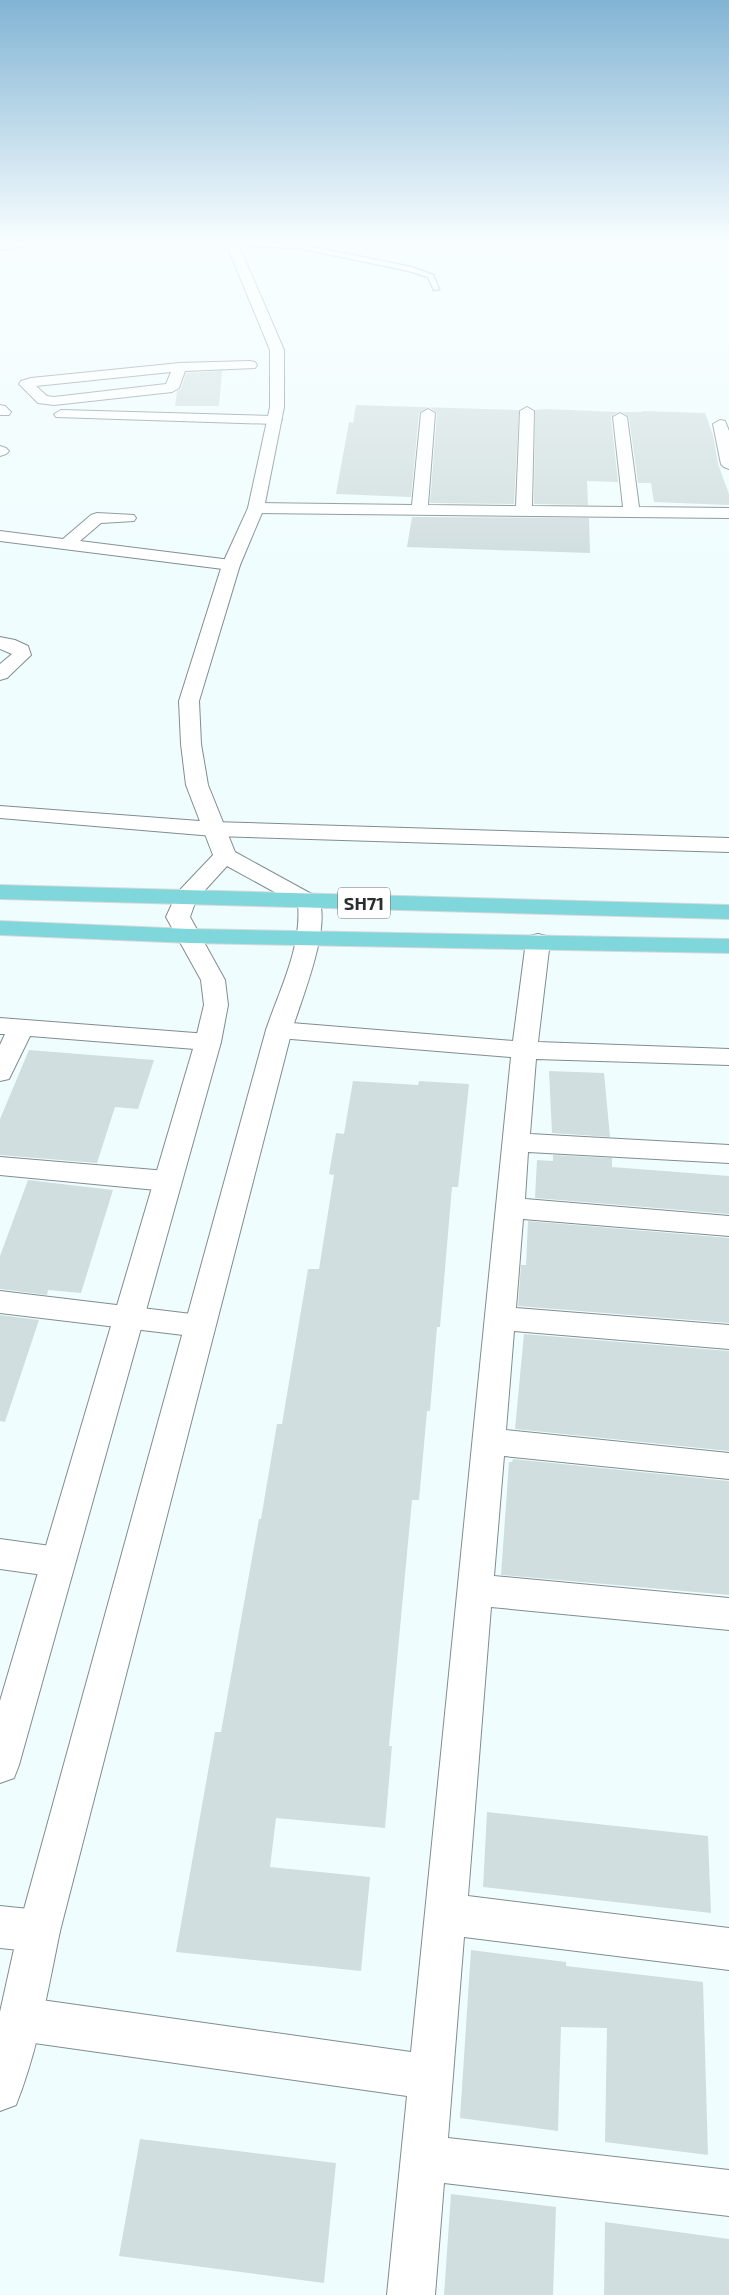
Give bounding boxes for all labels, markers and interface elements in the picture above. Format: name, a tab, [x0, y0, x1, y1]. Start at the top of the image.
road number: SH71	[338, 888, 390, 918]

